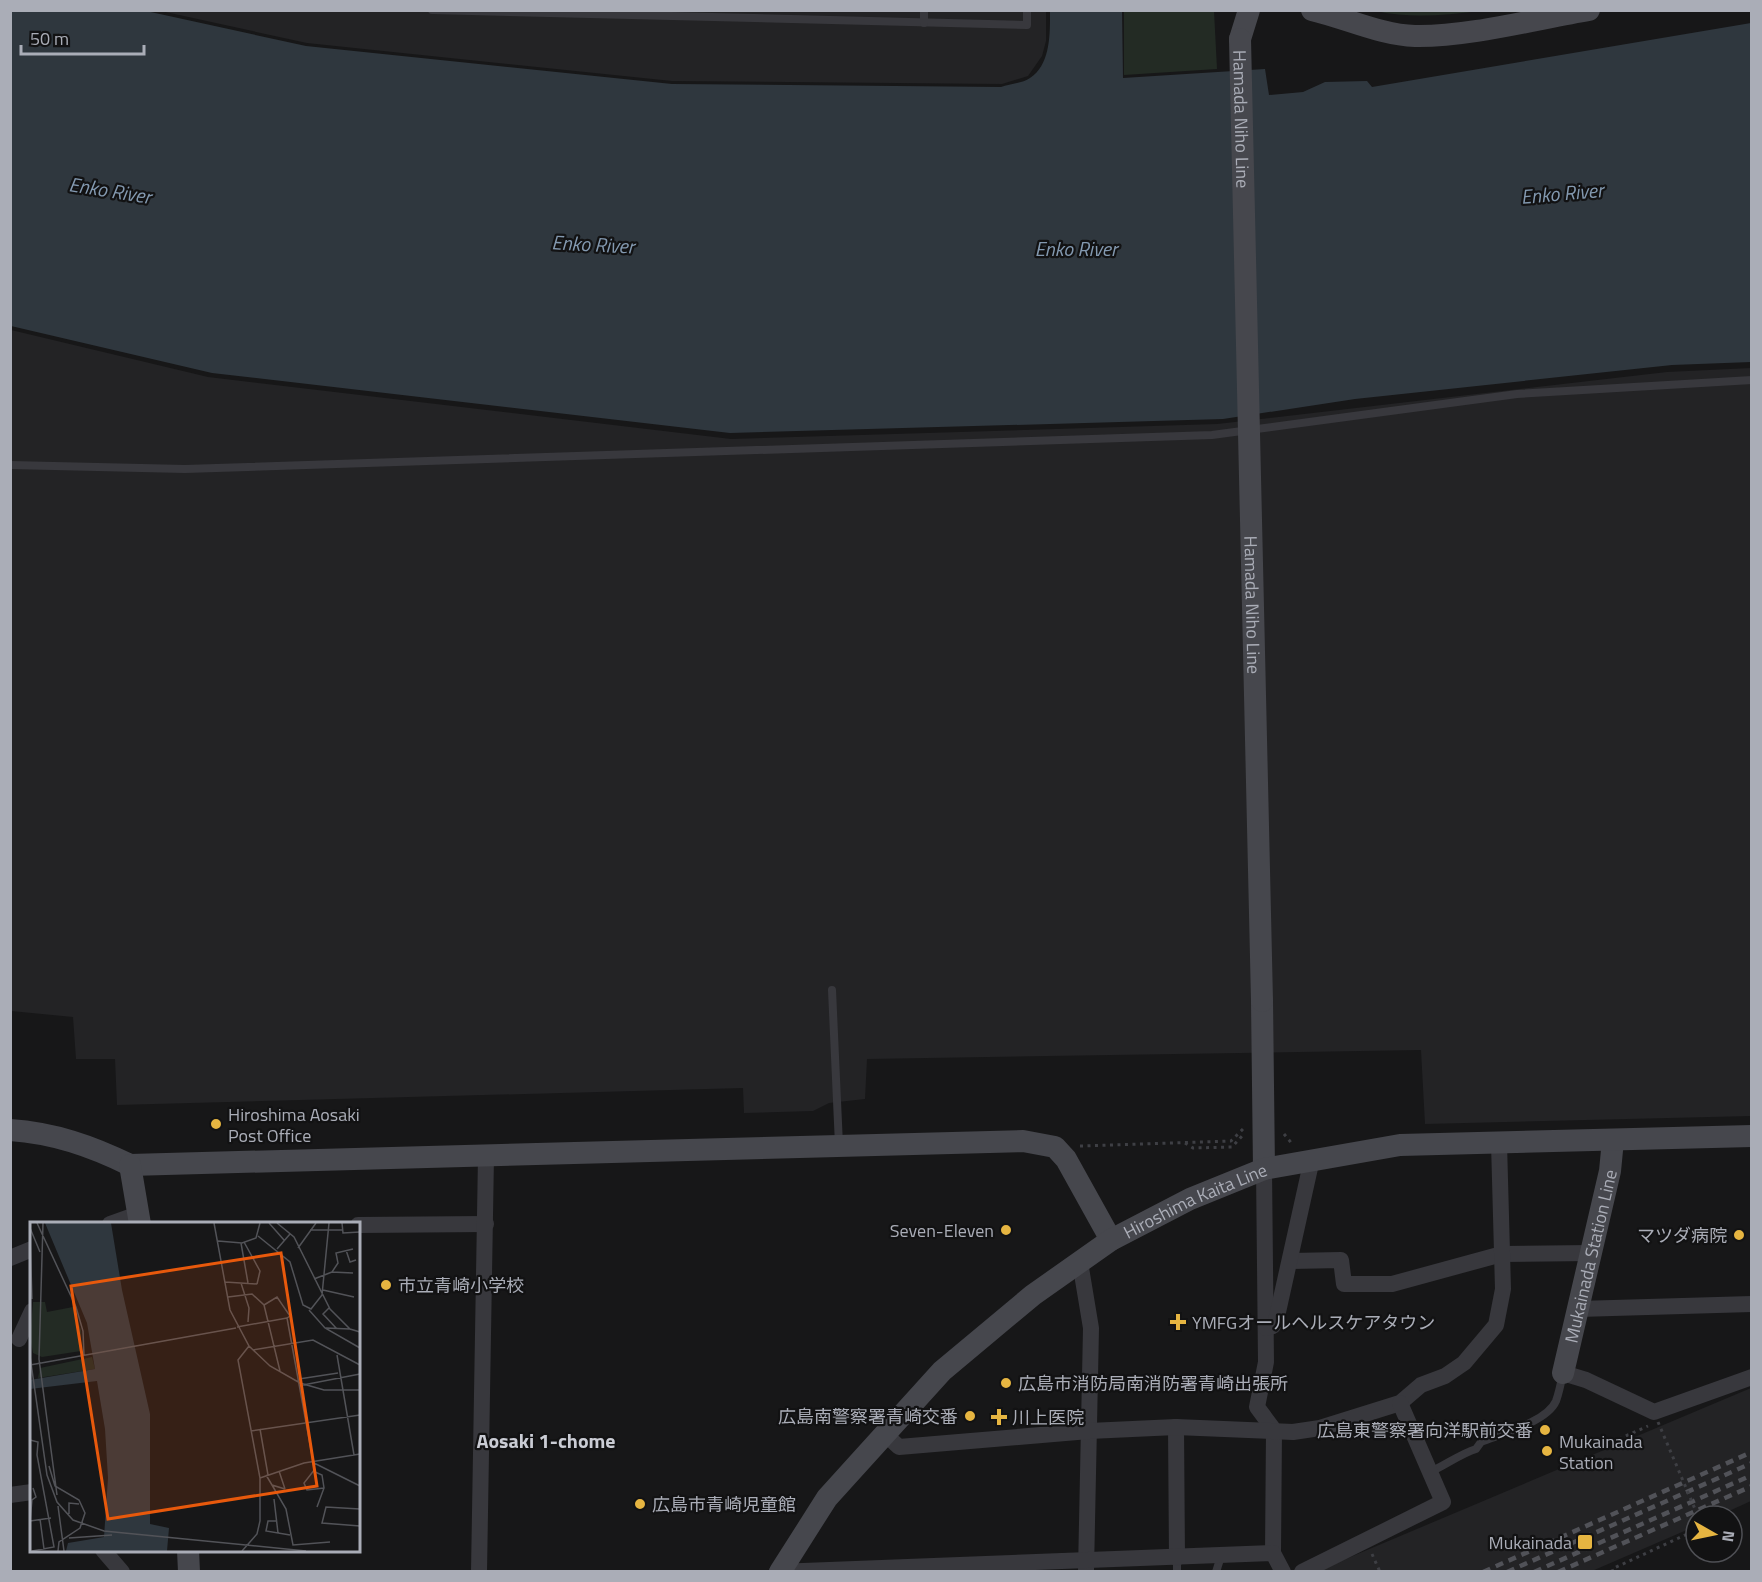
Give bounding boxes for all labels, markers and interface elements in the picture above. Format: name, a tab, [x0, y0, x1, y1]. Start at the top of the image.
scale bar	[21, 18, 144, 56]
text: 50 m	[30, 25, 69, 52]
street label: Hamada Niho Line	[1227, 49, 1257, 188]
water label: Enko River	[67, 168, 156, 212]
water label: Enko River	[1519, 174, 1607, 212]
water label: Enko River	[551, 226, 638, 262]
water label: Enko River	[1035, 233, 1120, 264]
street label: Hamada Niho Line	[1238, 535, 1268, 674]
place label: Hiroshima Aosaki Post Office	[228, 1101, 360, 1149]
marker: Hiroshima Aosaki Post Office	[209, 1117, 223, 1131]
street label: Hiroshima Kaita Line	[1118, 1156, 1271, 1245]
street label: Mukainada Station Line	[1557, 1167, 1623, 1345]
place label: Seven-Eleven	[890, 1217, 994, 1244]
inset map	[30, 1222, 360, 1552]
place label: マツダ病院	[1637, 1222, 1727, 1249]
marker: Seven-Eleven	[999, 1223, 1013, 1237]
marker: マツダ病院	[1732, 1228, 1746, 1242]
place label: 市立青崎小学校	[398, 1272, 524, 1299]
marker: 市立青崎小学校	[379, 1278, 393, 1292]
place label: YMFGオールヘルスケアタウン	[1192, 1309, 1435, 1336]
marker: YMFGオールヘルスケアタウン	[1169, 1313, 1187, 1331]
place label: 広島市消防局南消防署青崎出張所	[1018, 1370, 1288, 1397]
marker: 広島市消防局南消防署青崎出張所	[999, 1376, 1013, 1390]
place label: 広島南警察署青崎交番	[778, 1403, 958, 1430]
place label: 川上医院	[1012, 1404, 1084, 1431]
marker: 川上医院	[990, 1408, 1008, 1426]
marker: 広島南警察署青崎交番	[963, 1409, 977, 1423]
place label: 広島東警察署向洋駅前交番	[1317, 1417, 1533, 1444]
marker: 広島東警察署向洋駅前交番	[1538, 1423, 1552, 1437]
district label: Aosaki 1-chome	[476, 1425, 616, 1456]
place label: Mukainada Station	[1559, 1428, 1642, 1476]
marker: Mukainada Station	[1540, 1444, 1554, 1458]
place label: 広島市青崎児童館	[652, 1491, 796, 1518]
marker: 広島市青崎児童館	[633, 1497, 647, 1511]
north arrow	[1684, 1504, 1744, 1564]
place label: Mukainada	[1489, 1529, 1572, 1556]
text: N	[1716, 1529, 1742, 1544]
marker: Mukainada	[1576, 1533, 1594, 1551]

